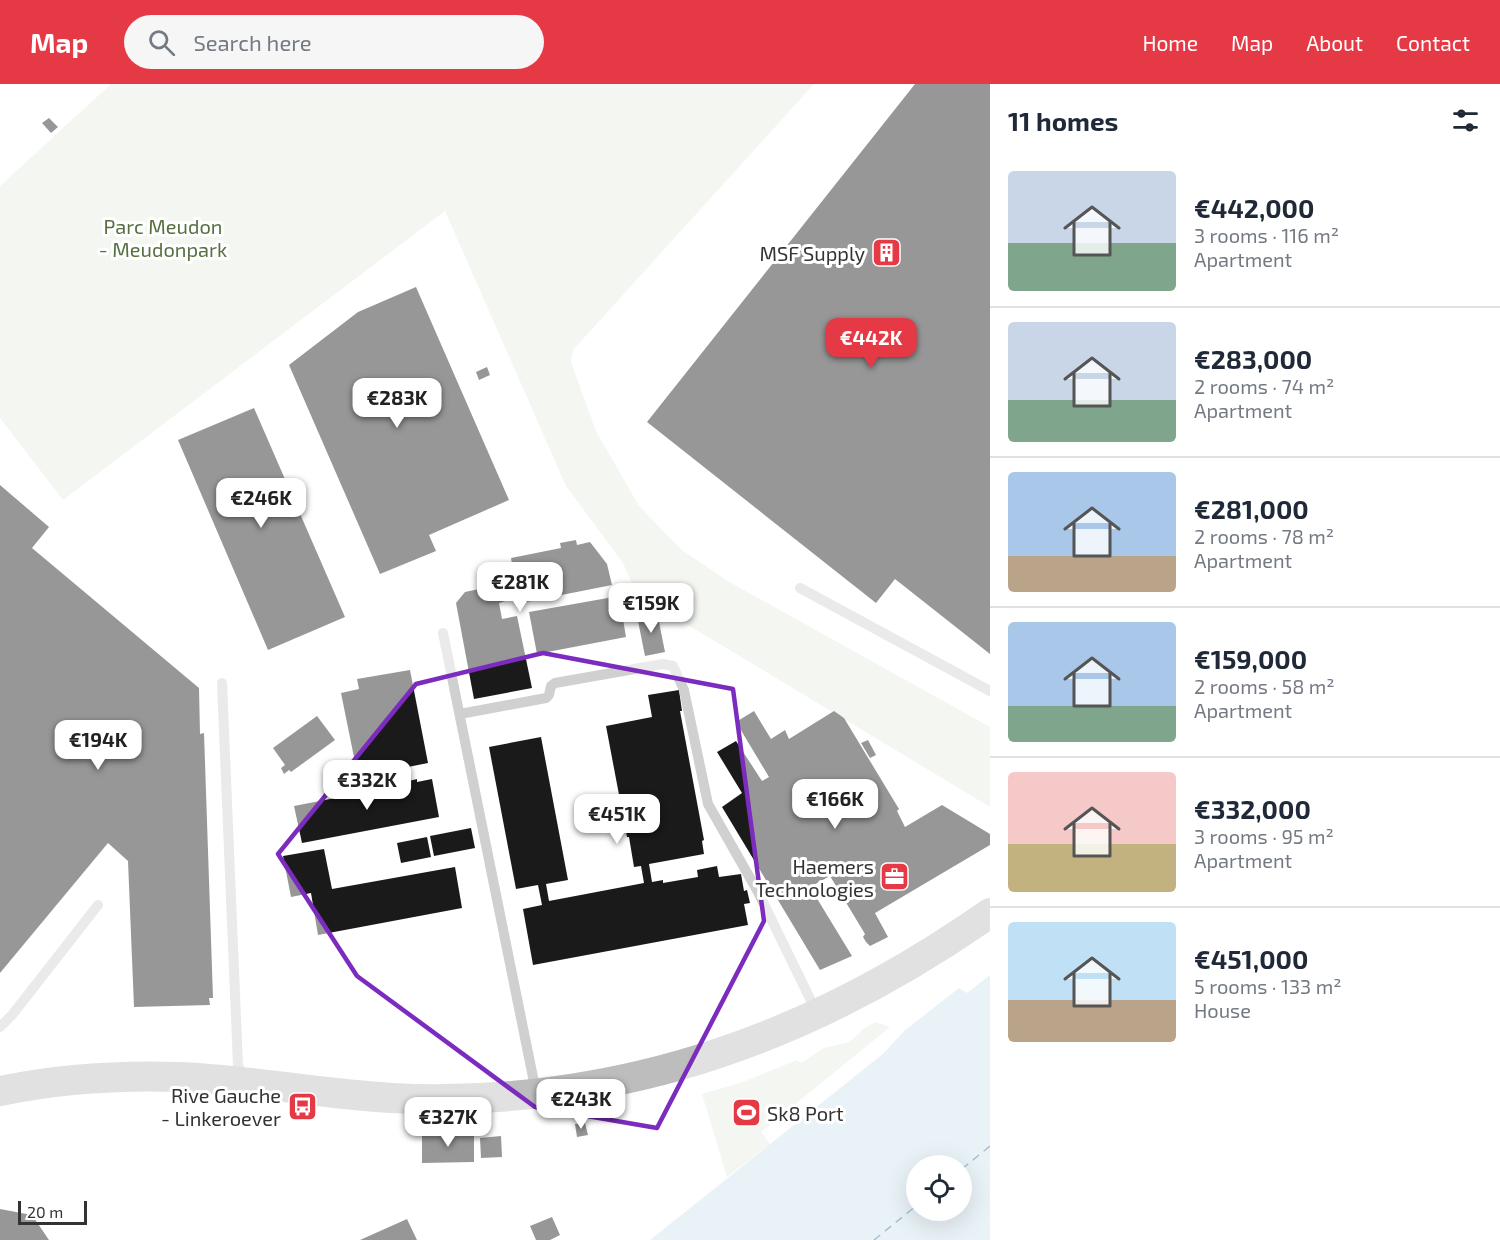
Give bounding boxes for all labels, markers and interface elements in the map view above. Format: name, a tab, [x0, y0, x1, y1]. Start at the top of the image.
search box	[124, 15, 544, 69]
text: Map	[30, 25, 88, 59]
icon: search	[145, 26, 178, 59]
text: Search here	[193, 29, 312, 55]
text: Home	[1142, 30, 1198, 55]
text: Map	[1231, 30, 1273, 55]
text: About	[1306, 30, 1363, 55]
text: Contact	[1396, 30, 1470, 55]
icon: filters	[1449, 104, 1482, 137]
text: 11 homes	[1008, 105, 1118, 136]
text: €442,000	[1194, 192, 1314, 223]
icon: home	[1056, 195, 1128, 267]
park label: Parc Meudon - Meudonpark	[99, 214, 227, 261]
text: 3 rooms · 116 m²	[1194, 223, 1339, 247]
building icon: MSF Supply	[870, 237, 902, 269]
place label: MSF Supply	[759, 241, 865, 265]
text: Apartment	[1194, 247, 1292, 271]
pin: €442K	[829, 318, 913, 369]
text: €442K	[840, 325, 902, 349]
text: €283,000	[1194, 343, 1312, 374]
icon: home	[1056, 346, 1128, 418]
text: 2 rooms · 74 m²	[1194, 374, 1334, 398]
pin: €283K	[355, 378, 439, 429]
text: €283K	[367, 385, 427, 409]
text: Apartment	[1194, 398, 1292, 422]
pin: €246K	[219, 478, 303, 529]
text: €246K	[230, 485, 292, 509]
text: €281,000	[1194, 493, 1309, 524]
icon: home	[1056, 496, 1128, 568]
text: 2 rooms · 78 m²	[1194, 524, 1334, 548]
text: Apartment	[1194, 548, 1292, 572]
pin: €281K	[478, 562, 562, 613]
text: €281K	[491, 569, 549, 593]
pin: €159K	[609, 583, 693, 634]
text: €159K	[623, 590, 680, 614]
text: €159,000	[1194, 643, 1307, 674]
icon: home	[1056, 646, 1128, 718]
text: 2 rooms · 58 m²	[1194, 674, 1335, 698]
text: Apartment	[1194, 698, 1292, 722]
pin: €194K	[56, 720, 140, 771]
text: €194K	[69, 727, 127, 751]
pin: €332K	[325, 760, 409, 811]
text: €332K	[337, 767, 397, 791]
pin: €166K	[793, 779, 877, 830]
text: €166K	[806, 786, 864, 810]
text: €332,000	[1194, 793, 1311, 824]
pin: €451K	[575, 794, 659, 845]
icon: home	[1056, 796, 1128, 868]
text: €451K	[588, 801, 646, 825]
text: 3 rooms · 95 m²	[1194, 824, 1334, 848]
text: Apartment	[1194, 848, 1292, 872]
place label: Haemers Technologies	[755, 854, 874, 901]
office icon: Haemers Technologies	[879, 861, 911, 893]
text: €451,000	[1194, 943, 1308, 974]
icon: home	[1056, 946, 1128, 1018]
text: 5 rooms · 133 m²	[1194, 974, 1341, 998]
text: House	[1194, 998, 1251, 1022]
pin: €243K	[539, 1079, 623, 1130]
place label: Rive Gauche - Linkeroever	[161, 1083, 281, 1130]
text: €243K	[550, 1086, 612, 1110]
bus stop icon: Rive Gauche - Linkeroever	[286, 1090, 318, 1122]
pin: €327K	[406, 1097, 490, 1148]
sports icon: Sk8 Port	[730, 1097, 762, 1129]
place label: Sk8 Port	[767, 1101, 844, 1125]
text: €327K	[418, 1104, 478, 1128]
map controls	[906, 1155, 972, 1221]
button: locate	[906, 1155, 972, 1221]
scale bar	[18, 1198, 87, 1226]
text: 20 m	[27, 1202, 63, 1221]

